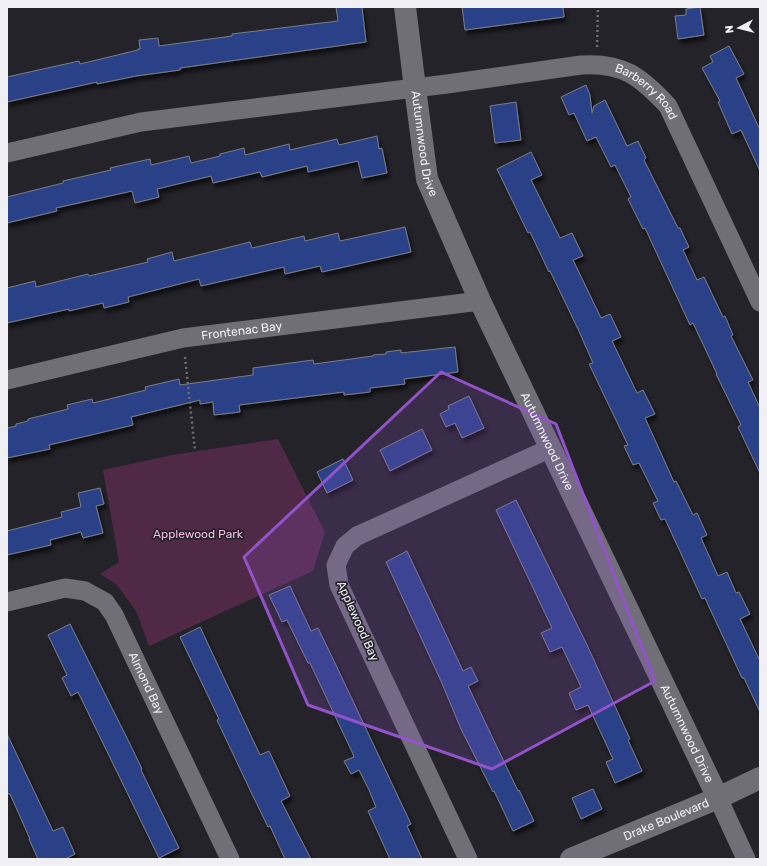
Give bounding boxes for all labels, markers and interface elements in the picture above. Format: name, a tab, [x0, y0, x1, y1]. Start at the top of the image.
north arrow	[719, 8, 759, 48]
text: N	[723, 24, 737, 34]
street label: Barberry Road	[613, 61, 680, 122]
street label: Autumnwood Drive	[408, 90, 441, 199]
street label: Frontenac Bay	[200, 319, 283, 343]
street label: Autumnwood Drive	[518, 390, 577, 493]
park label: Applewood Park	[153, 527, 244, 541]
street label: Applewood Bay	[334, 579, 382, 664]
street label: Almond Bay	[126, 650, 167, 717]
street label: Autumnwood Drive	[658, 682, 717, 785]
street label: Drake Boulevard	[621, 796, 711, 843]

